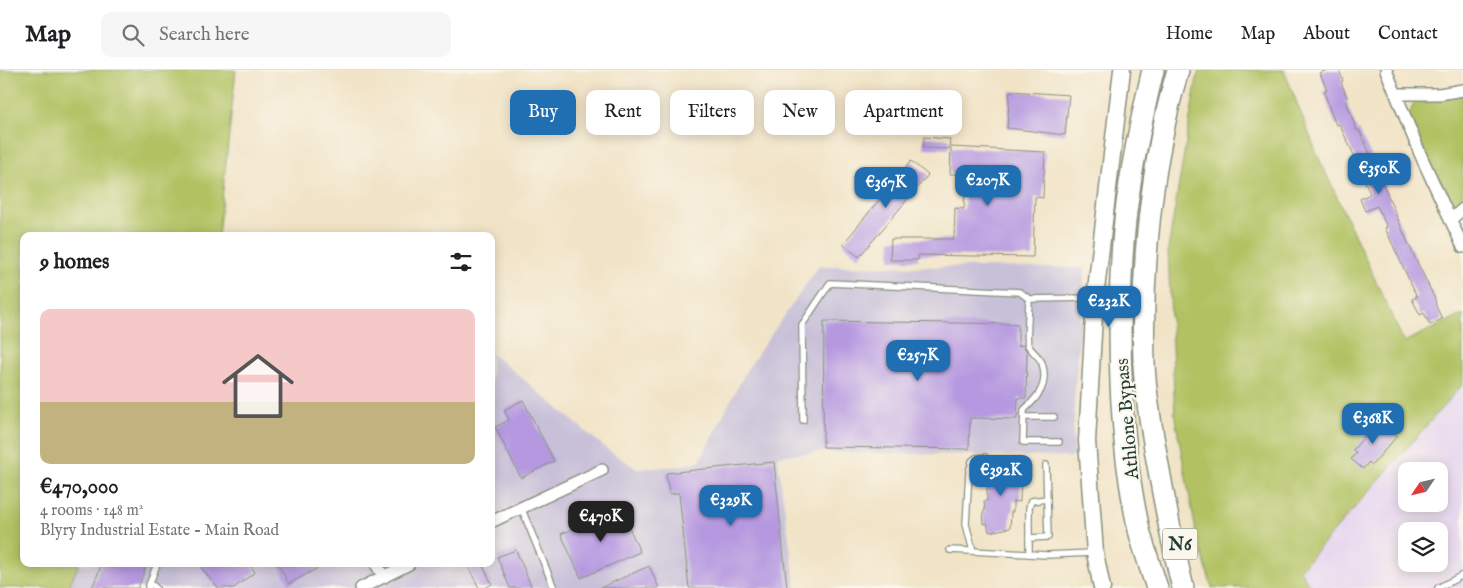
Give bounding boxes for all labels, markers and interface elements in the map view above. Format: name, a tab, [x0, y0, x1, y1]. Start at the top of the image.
search box	[101, 12, 451, 57]
text: Map	[25, 19, 71, 50]
icon: search	[119, 21, 147, 49]
text: Search here	[159, 23, 250, 47]
text: Home	[1166, 23, 1213, 46]
text: Map	[1241, 23, 1275, 46]
text: About	[1303, 23, 1350, 46]
text: Contact	[1378, 23, 1438, 46]
chip: Buy	[510, 90, 576, 135]
chip: Rent	[586, 90, 660, 135]
chip: Filters	[670, 90, 754, 135]
chip: New	[764, 90, 835, 135]
chip: Apartment	[845, 90, 962, 135]
pin: €350K	[1344, 152, 1414, 195]
text: €350K	[1359, 159, 1399, 179]
pin: €207K	[953, 164, 1023, 207]
pin: €367K	[851, 166, 921, 209]
text: €207K	[966, 171, 1010, 191]
text: €367K	[865, 173, 907, 193]
icon: filters	[447, 248, 475, 276]
text: 9 homes	[40, 249, 109, 276]
pin: €232K	[1074, 286, 1144, 328]
text: €232K	[1088, 292, 1130, 312]
pin: €257K	[883, 340, 953, 382]
icon: home	[213, 341, 303, 431]
text: €257K	[897, 346, 939, 366]
street label: Athlone Bypass	[1111, 357, 1145, 481]
pin: €368K	[1338, 402, 1408, 445]
text: €368K	[1353, 409, 1393, 429]
pin: €392K	[966, 454, 1036, 497]
text: €392K	[980, 461, 1022, 481]
north arrow	[1398, 462, 1448, 512]
map controls	[1398, 462, 1448, 572]
text: €470,000	[40, 474, 119, 501]
pin: €329K	[696, 484, 766, 527]
text: €329K	[710, 491, 752, 511]
pin: €470K	[566, 500, 636, 543]
text: 4 rooms · 148 m²	[40, 501, 143, 521]
text: €470K	[579, 507, 623, 527]
text: Blyry Industrial Estate - Main Road	[40, 521, 279, 541]
button: layers	[1398, 522, 1448, 572]
road number: N6	[1162, 528, 1198, 559]

